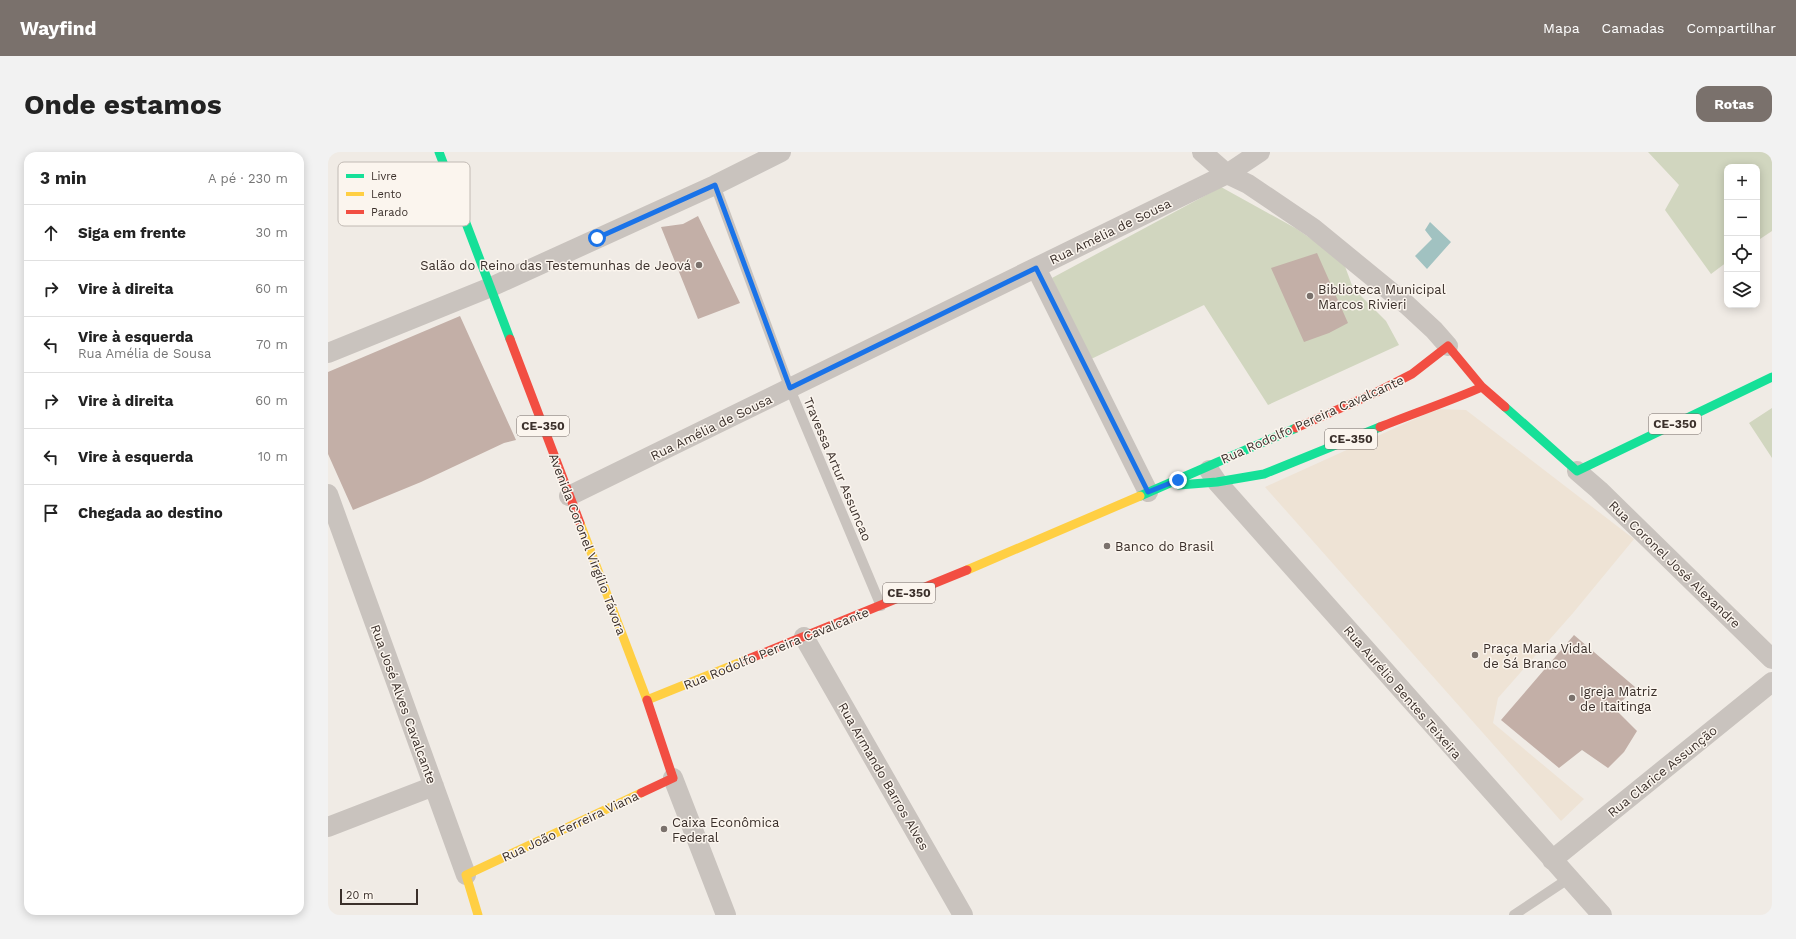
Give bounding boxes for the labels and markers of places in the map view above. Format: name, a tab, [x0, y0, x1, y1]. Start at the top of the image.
place label: Salão do Reino das Testemunhas de Jeová	[420, 258, 692, 273]
marker: Salão do Reino das Testemunhas de Jeová	[694, 260, 704, 270]
place label: Biblioteca Municipal Marcos Rivieri	[1318, 282, 1446, 312]
marker: Biblioteca Municipal Marcos Rivieri	[1305, 291, 1315, 301]
place label: Banco do Brasil	[1115, 539, 1214, 554]
marker: Banco do Brasil	[1102, 541, 1112, 551]
place label: Praça Maria Vidal de Sá Branco	[1483, 641, 1592, 671]
marker: Praça Maria Vidal de Sá Branco	[1470, 650, 1480, 660]
place label: Igreja Matriz de Itaitinga	[1580, 684, 1657, 714]
marker: Igreja Matriz de Itaitinga	[1567, 693, 1577, 703]
place label: Caixa Econômica Federal	[672, 815, 780, 845]
marker: Caixa Econômica Federal	[659, 824, 669, 834]

